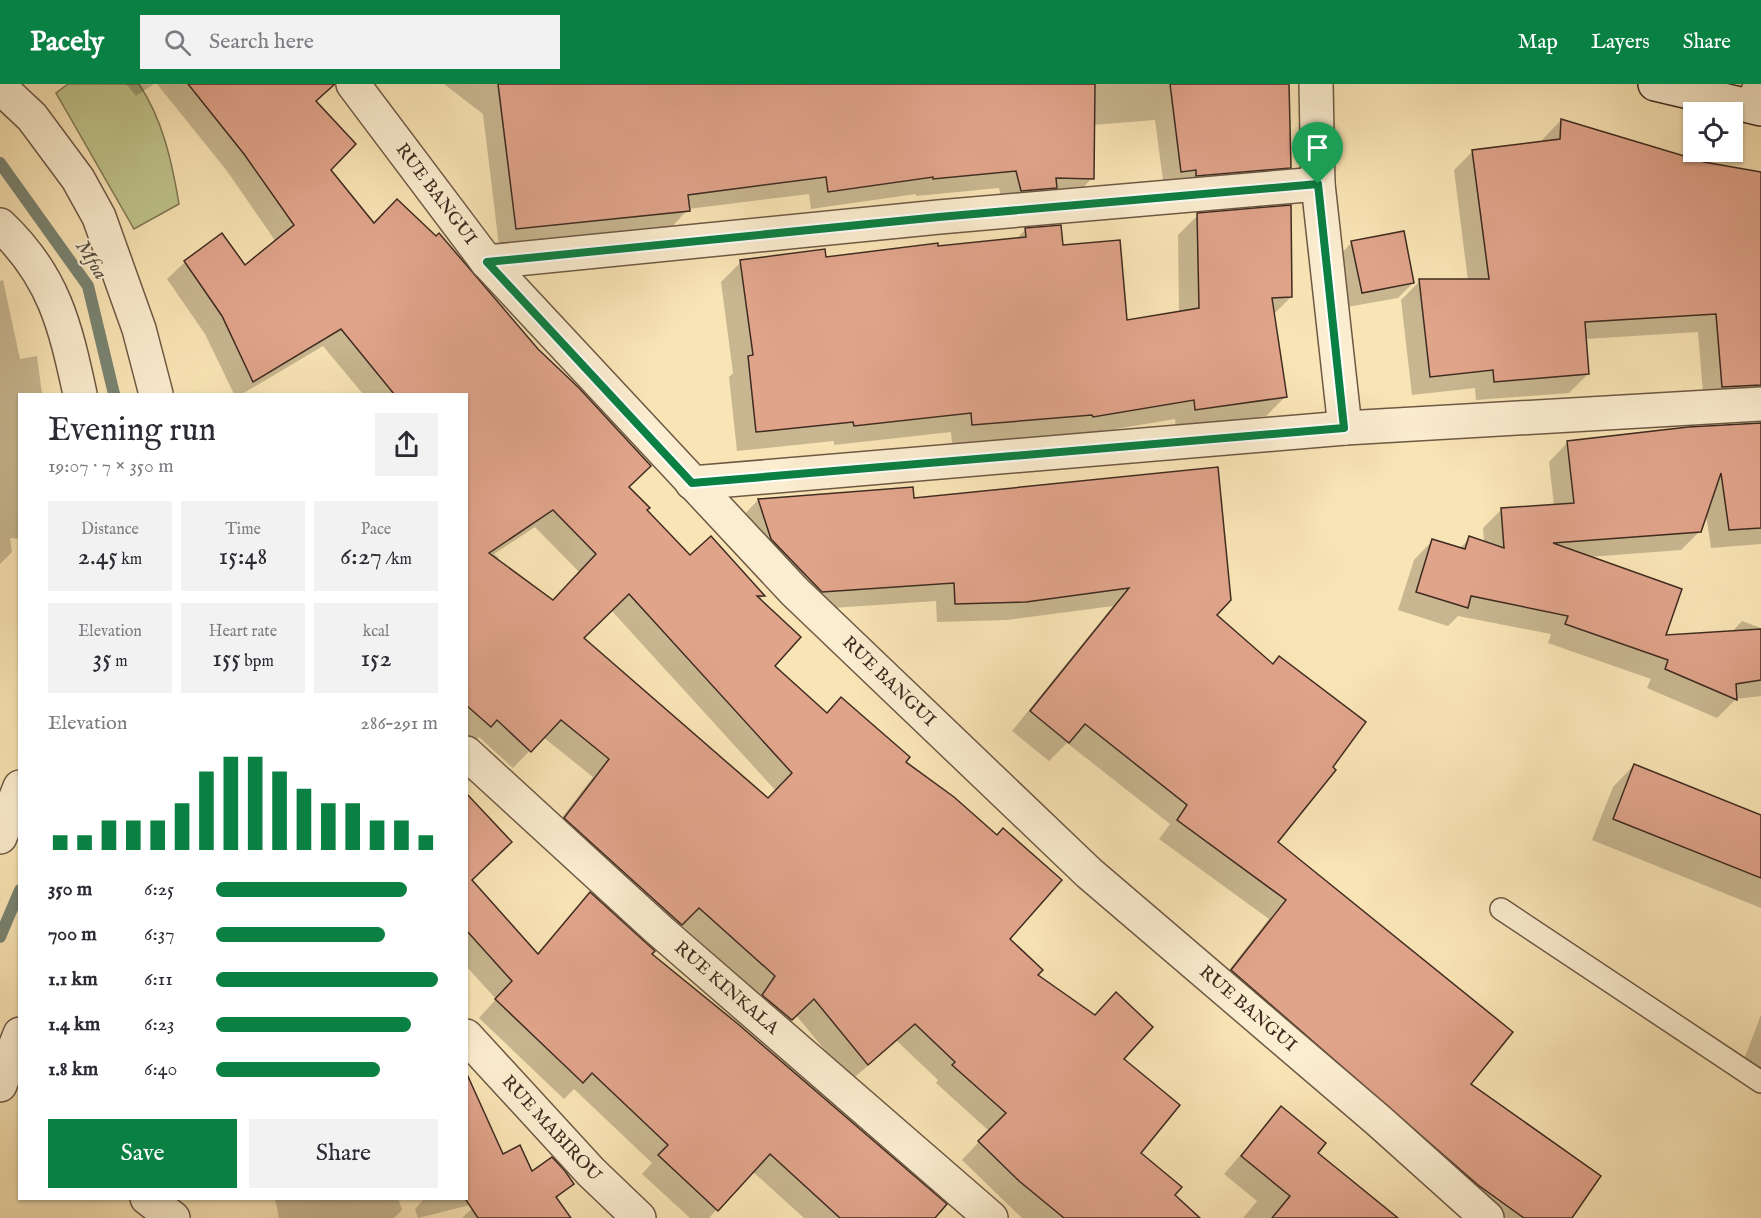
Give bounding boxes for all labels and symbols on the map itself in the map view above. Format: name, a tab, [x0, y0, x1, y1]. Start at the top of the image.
pin	[1292, 122, 1343, 184]
street label: RUE BANGUI	[390, 139, 482, 250]
water label: Mfoa	[69, 235, 113, 285]
street label: RUE BANGUI	[837, 631, 941, 732]
street label: RUE KINKALA	[669, 937, 784, 1041]
street label: RUE BANGUI	[1194, 961, 1302, 1057]
street label: RUE MABIROU	[497, 1071, 606, 1187]

